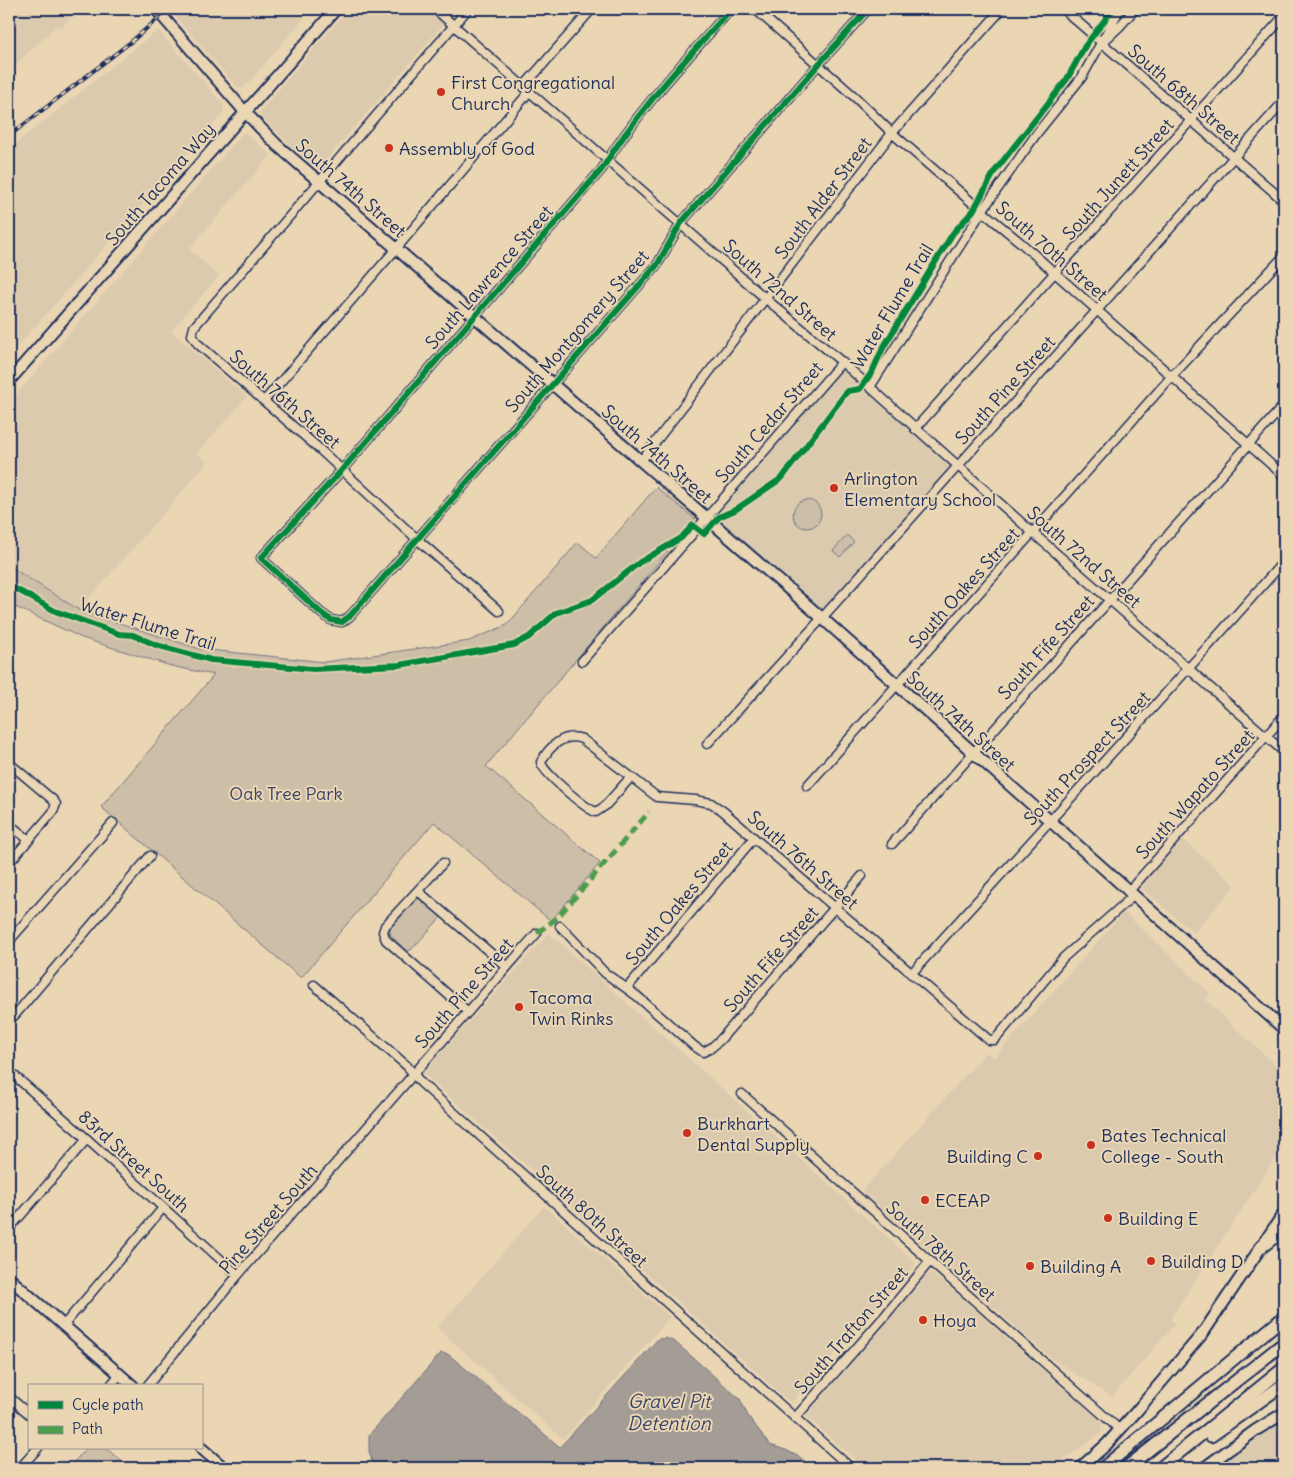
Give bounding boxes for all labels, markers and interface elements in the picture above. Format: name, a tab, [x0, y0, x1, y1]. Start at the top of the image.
street label: South 68th Street	[1123, 39, 1245, 149]
place label: First Congregational Church	[451, 71, 615, 115]
marker: First Congregational Church	[435, 86, 447, 98]
street label: South Junett Street	[1057, 113, 1179, 245]
street label: South Tacoma Way	[100, 118, 220, 250]
street label: South Alder Street	[770, 132, 876, 264]
street label: South 74th Street	[291, 134, 411, 242]
place label: Assembly of God	[399, 137, 535, 160]
marker: Assembly of God	[383, 142, 395, 154]
street label: South 70th Street	[991, 196, 1113, 306]
street label: South Lawrence Street	[420, 200, 558, 354]
street label: South 72nd Street	[718, 234, 842, 346]
street label: Water Flume Trail	[846, 239, 938, 373]
street label: South Montgomery Street	[500, 245, 654, 417]
street label: South Pine Street	[950, 331, 1060, 449]
street label: South 76th Street	[225, 345, 345, 453]
street label: South Cedar Street	[710, 357, 828, 487]
street label: South 74th Street	[597, 400, 717, 508]
place label: Arlington Elementary School	[844, 467, 996, 511]
marker: Arlington Elementary School	[828, 482, 840, 494]
street label: South 72nd Street	[1022, 501, 1146, 613]
street label: South Oakes Street	[904, 523, 1024, 653]
street label: South Fife Street	[993, 590, 1099, 704]
street label: Water Flume Trail	[77, 592, 219, 656]
street label: South 74th Street	[902, 666, 1020, 776]
street label: South Prospect Street	[1019, 686, 1155, 830]
street label: South Wapato Street	[1131, 724, 1259, 864]
park label: Oak Tree Park	[229, 782, 343, 805]
street label: South 76th Street	[743, 806, 863, 914]
street label: South Oakes Street	[620, 836, 738, 970]
street label: South Fife Street	[719, 901, 823, 1017]
street label: South Pine Street	[410, 933, 518, 1053]
place label: Tacoma Twin Rinks	[529, 986, 613, 1030]
marker: Tacoma Twin Rinks	[513, 1001, 525, 1013]
street label: 83rd Street South	[74, 1105, 194, 1217]
place label: Burkhart Dental Supply	[697, 1112, 810, 1156]
place label: Bates Technical College - South	[1101, 1124, 1226, 1168]
marker: Burkhart Dental Supply	[681, 1127, 693, 1139]
marker: Bates Technical College - South	[1085, 1139, 1097, 1151]
place label: Building C	[946, 1145, 1028, 1168]
marker: Building C	[1032, 1150, 1044, 1162]
street label: Pine Street South	[214, 1159, 322, 1279]
street label: South 80th Street	[531, 1160, 653, 1272]
place label: ECEAP	[935, 1189, 990, 1212]
marker: ECEAP	[919, 1194, 931, 1206]
street label: South 78th Street	[882, 1196, 1000, 1306]
place label: Building E	[1118, 1207, 1198, 1230]
marker: Building E	[1102, 1212, 1114, 1224]
place label: Building D	[1161, 1250, 1244, 1273]
place label: Building A	[1040, 1255, 1121, 1278]
marker: Building D	[1145, 1255, 1157, 1267]
marker: Building A	[1024, 1260, 1036, 1272]
street label: South Trafton Street	[789, 1261, 913, 1399]
place label: Hoya	[933, 1309, 977, 1332]
marker: Hoya	[917, 1314, 929, 1326]
legend	[28, 1384, 202, 1450]
water label: Gravel Pit Detention	[627, 1389, 713, 1435]
text: Cycle path	[72, 1395, 144, 1414]
text: Path	[72, 1419, 103, 1438]

